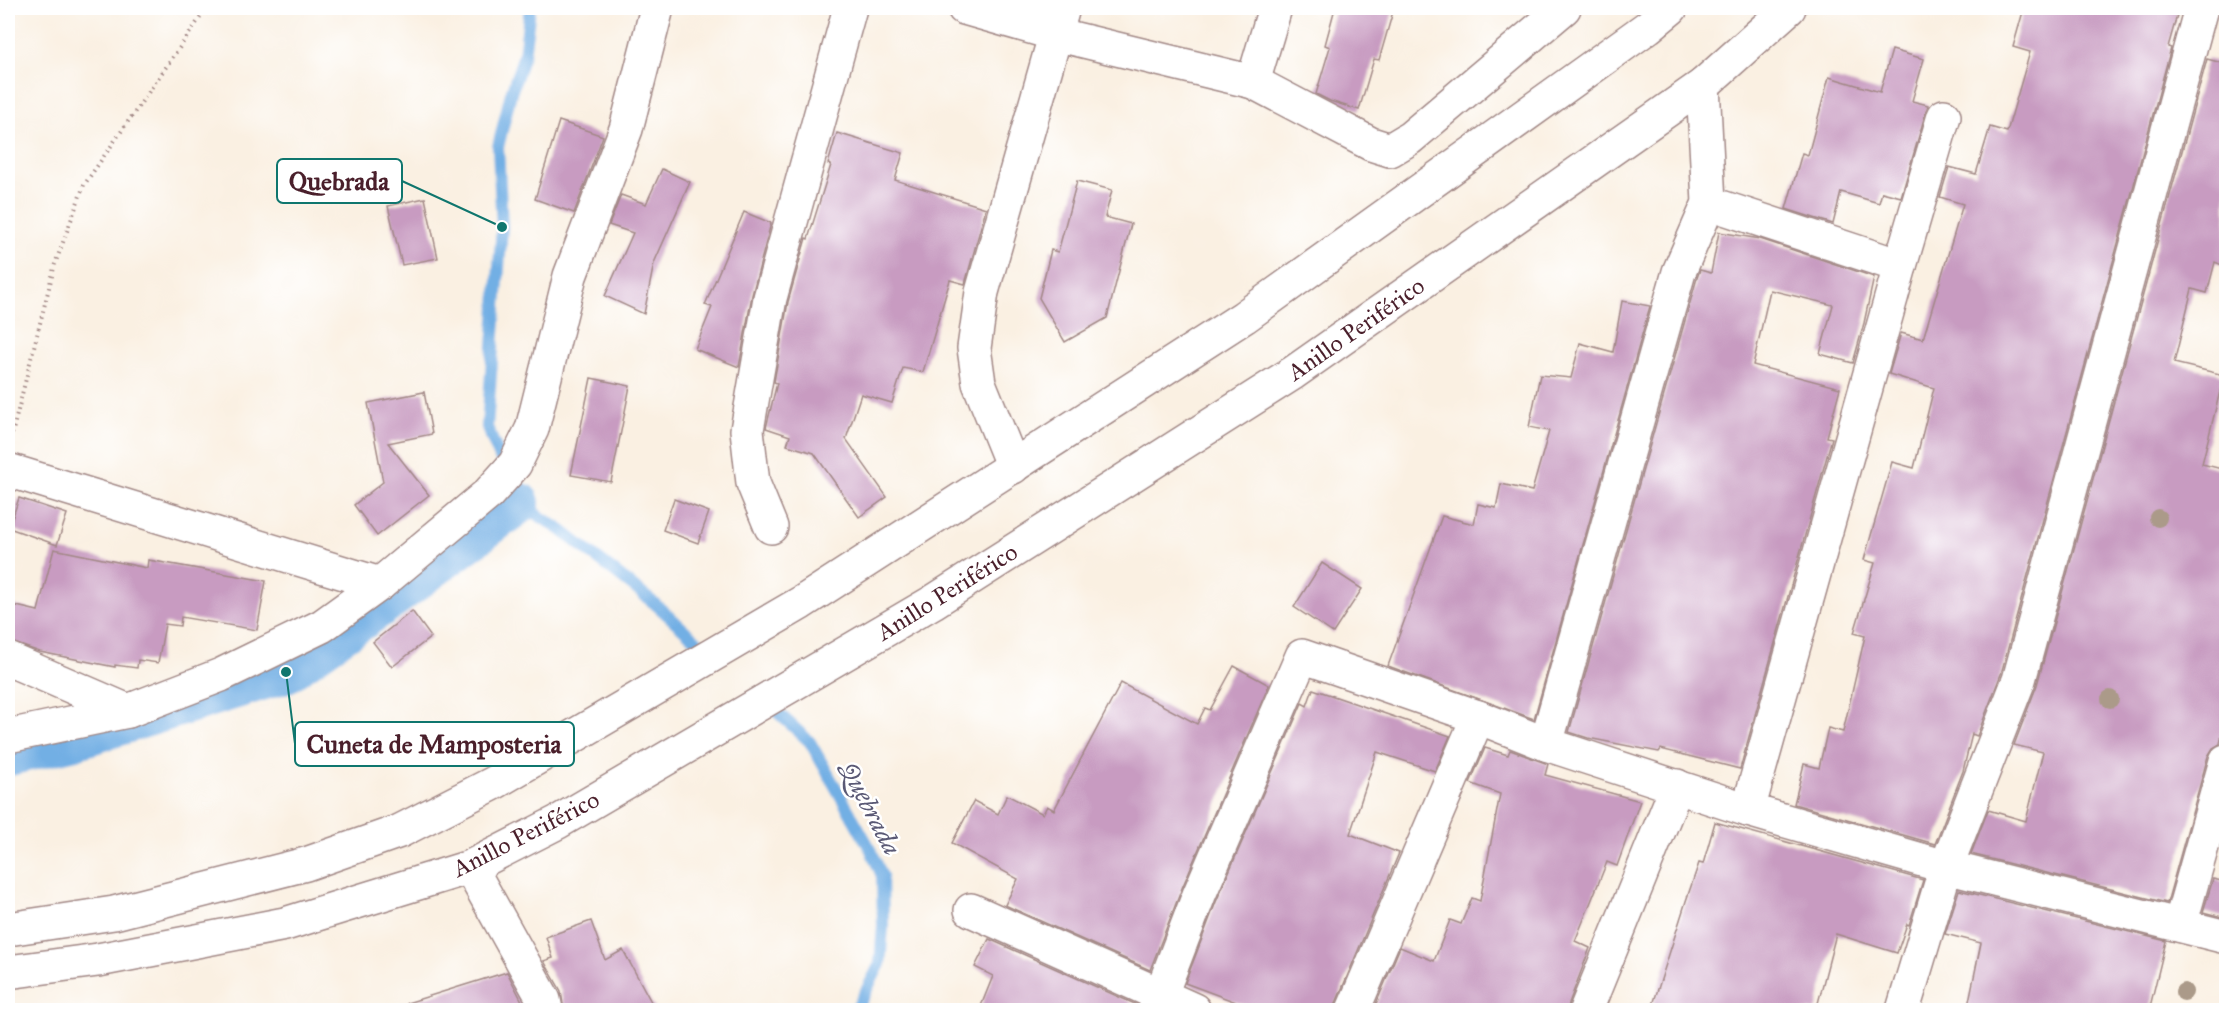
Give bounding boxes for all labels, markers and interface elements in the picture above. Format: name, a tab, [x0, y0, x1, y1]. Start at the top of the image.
callout: Quebrada	[277, 159, 402, 203]
text: Quebrada	[289, 165, 390, 197]
street label: Anillo Periférico	[1281, 271, 1430, 388]
street label: Anillo Periférico	[870, 537, 1023, 648]
callout: Cuneta de Mamposteria	[295, 722, 574, 766]
text: Cuneta de Mamposteria	[306, 728, 563, 760]
water label: Quebrada	[832, 754, 909, 860]
street label: Anillo Periférico	[447, 784, 604, 884]

